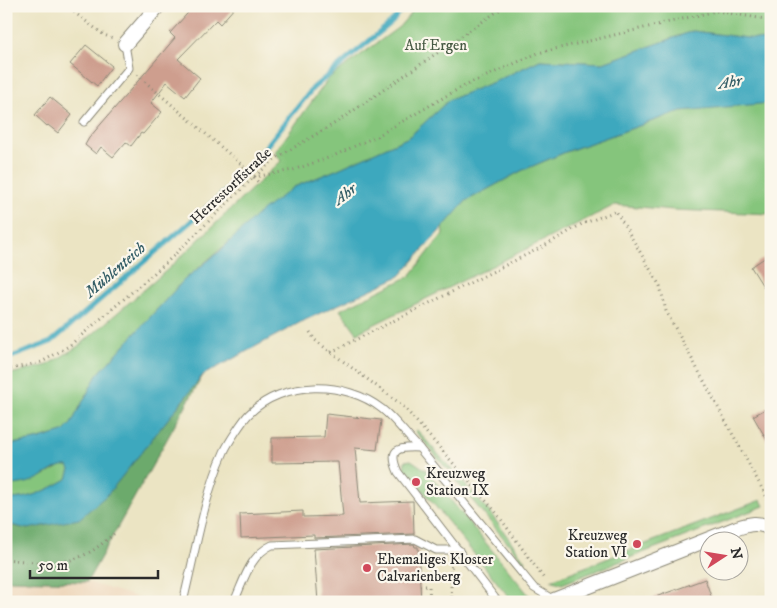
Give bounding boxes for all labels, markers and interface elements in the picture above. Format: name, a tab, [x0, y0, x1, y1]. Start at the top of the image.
park label: Auf Ergen	[405, 36, 467, 55]
water label: Ahr	[715, 70, 744, 94]
street label: Herrestorffstraße	[186, 144, 276, 228]
water label: Ahr	[328, 178, 361, 210]
water label: Mühlenteich	[80, 238, 150, 303]
place label: Kreuzweg Station IX	[426, 464, 489, 500]
marker: Kreuzweg Station IX	[410, 476, 422, 488]
place label: Kreuzweg Station VI	[565, 526, 628, 562]
north arrow	[700, 530, 750, 580]
marker: Kreuzweg Station VI	[631, 538, 643, 550]
text: N	[726, 546, 746, 561]
scale bar	[30, 548, 158, 580]
place label: Ehemaliges Kloster Calvarienberg	[377, 550, 494, 586]
text: 50 m	[38, 556, 68, 575]
marker: Ehemaliges Kloster Calvarienberg	[361, 562, 373, 574]

